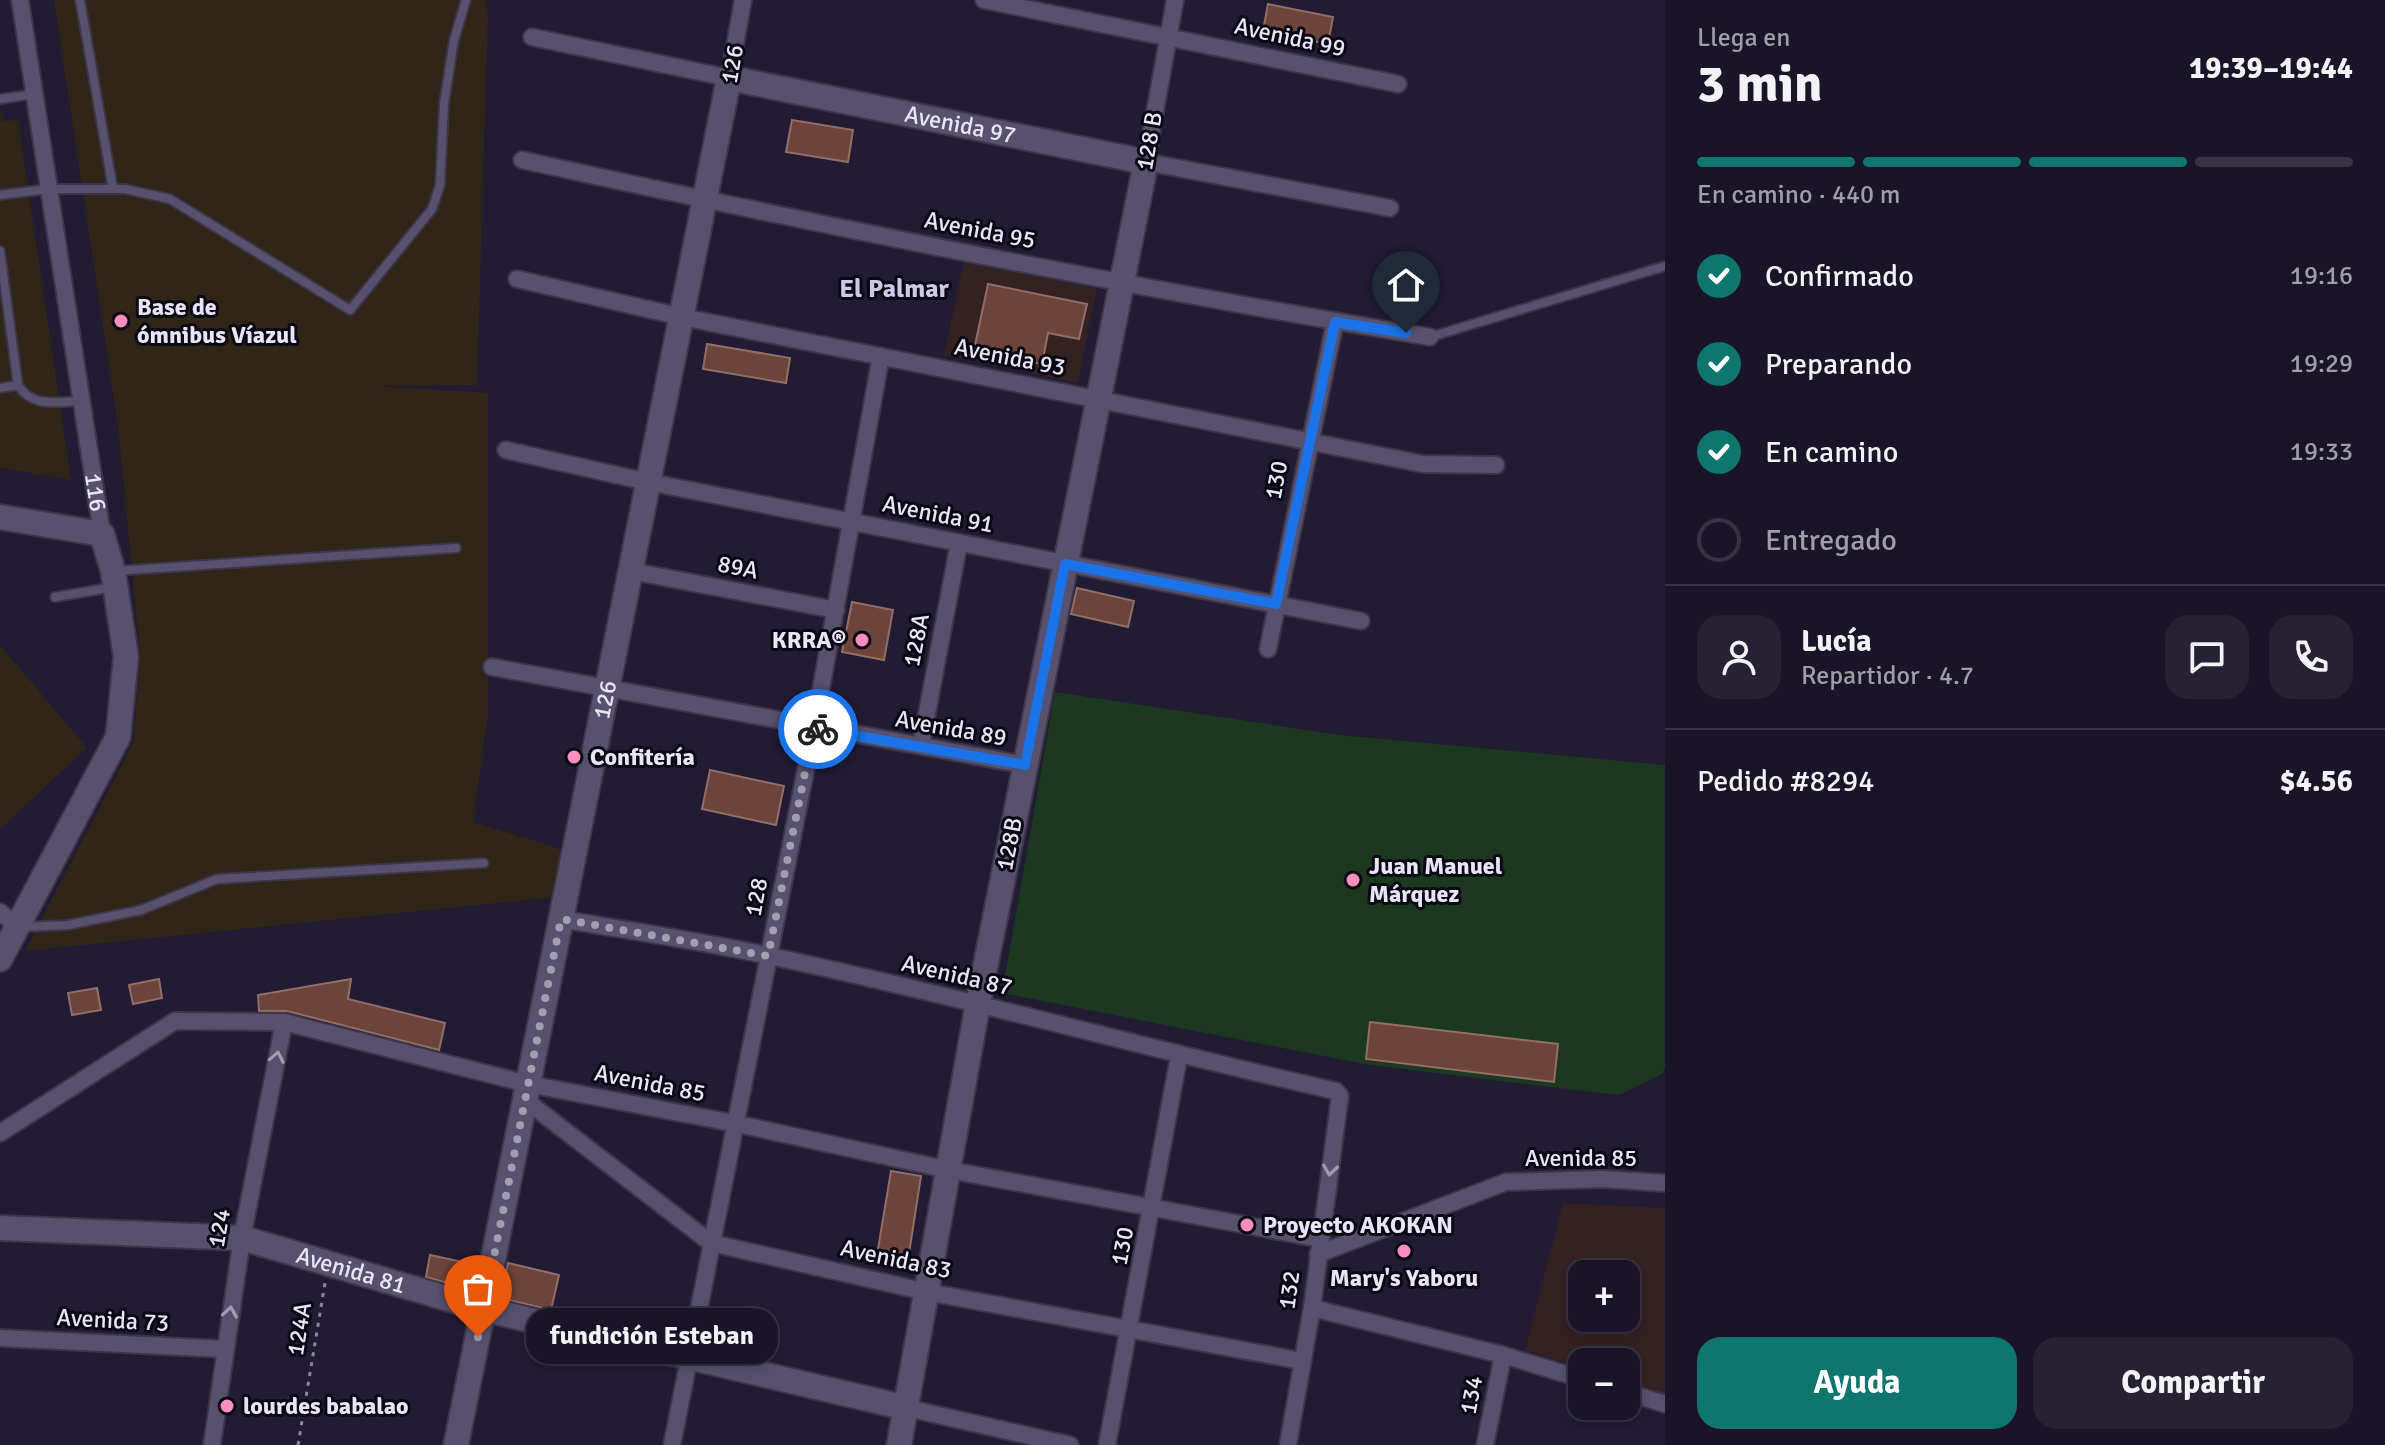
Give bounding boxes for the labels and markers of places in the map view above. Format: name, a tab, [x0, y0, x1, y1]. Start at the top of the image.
pin	[1372, 251, 1440, 333]
place label: Base de ómnibus Víazul	[137, 292, 297, 350]
marker: Base de ómnibus Víazul	[112, 312, 130, 330]
place label: KRRA®	[772, 625, 846, 655]
marker: KRRA®	[853, 631, 871, 649]
place label: Confitería	[590, 742, 695, 772]
marker: Confitería	[565, 748, 583, 766]
place label: Juan Manuel Márquez	[1369, 851, 1503, 909]
marker: Juan Manuel Márquez	[1344, 871, 1362, 889]
place label: Proyecto AKOKAN	[1263, 1210, 1453, 1240]
marker: Proyecto AKOKAN	[1238, 1216, 1256, 1234]
marker: Mary's Yaboru	[1395, 1242, 1413, 1260]
pin	[444, 1255, 512, 1337]
place label: Mary's Yaboru	[1330, 1263, 1478, 1293]
callout: fundición Esteban	[526, 1309, 778, 1365]
place label: lourdes babalao	[243, 1391, 409, 1421]
marker: lourdes babalao	[218, 1397, 236, 1415]

